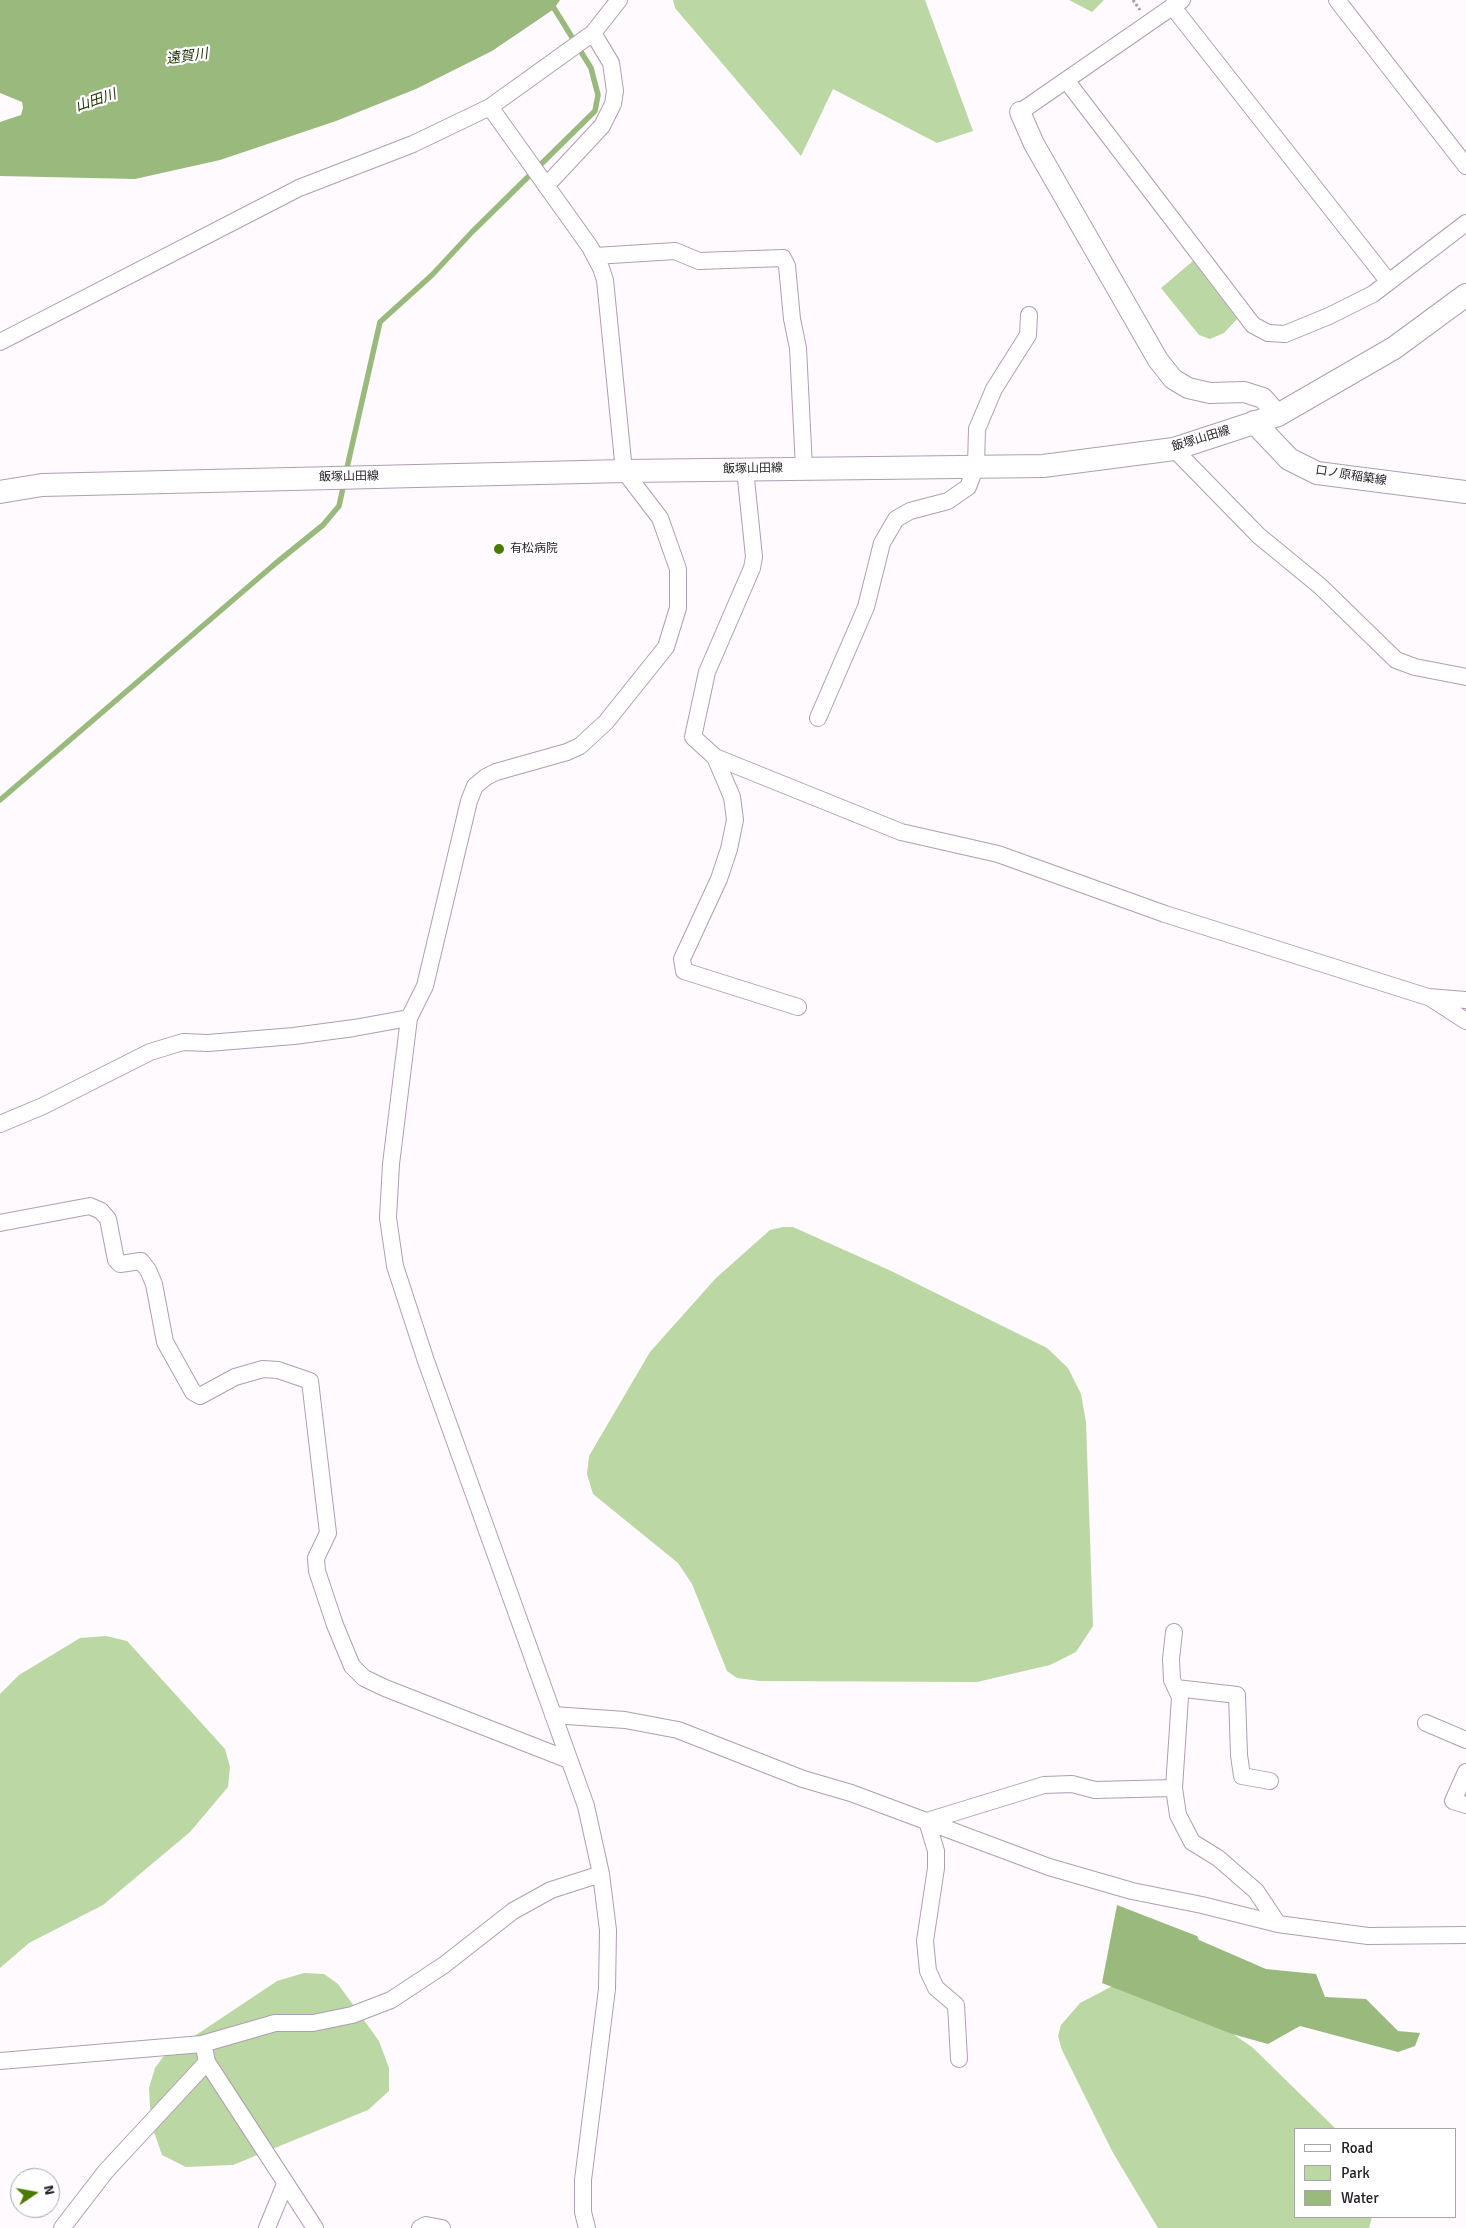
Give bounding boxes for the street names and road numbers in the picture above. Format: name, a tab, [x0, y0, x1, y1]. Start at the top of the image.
street label: 飯塚山田線	[1170, 423, 1232, 455]
street label: 飯塚山田線	[723, 461, 783, 477]
street label: 口ノ原稲築線	[1314, 463, 1388, 489]
street label: 飯塚山田線	[319, 469, 379, 485]

